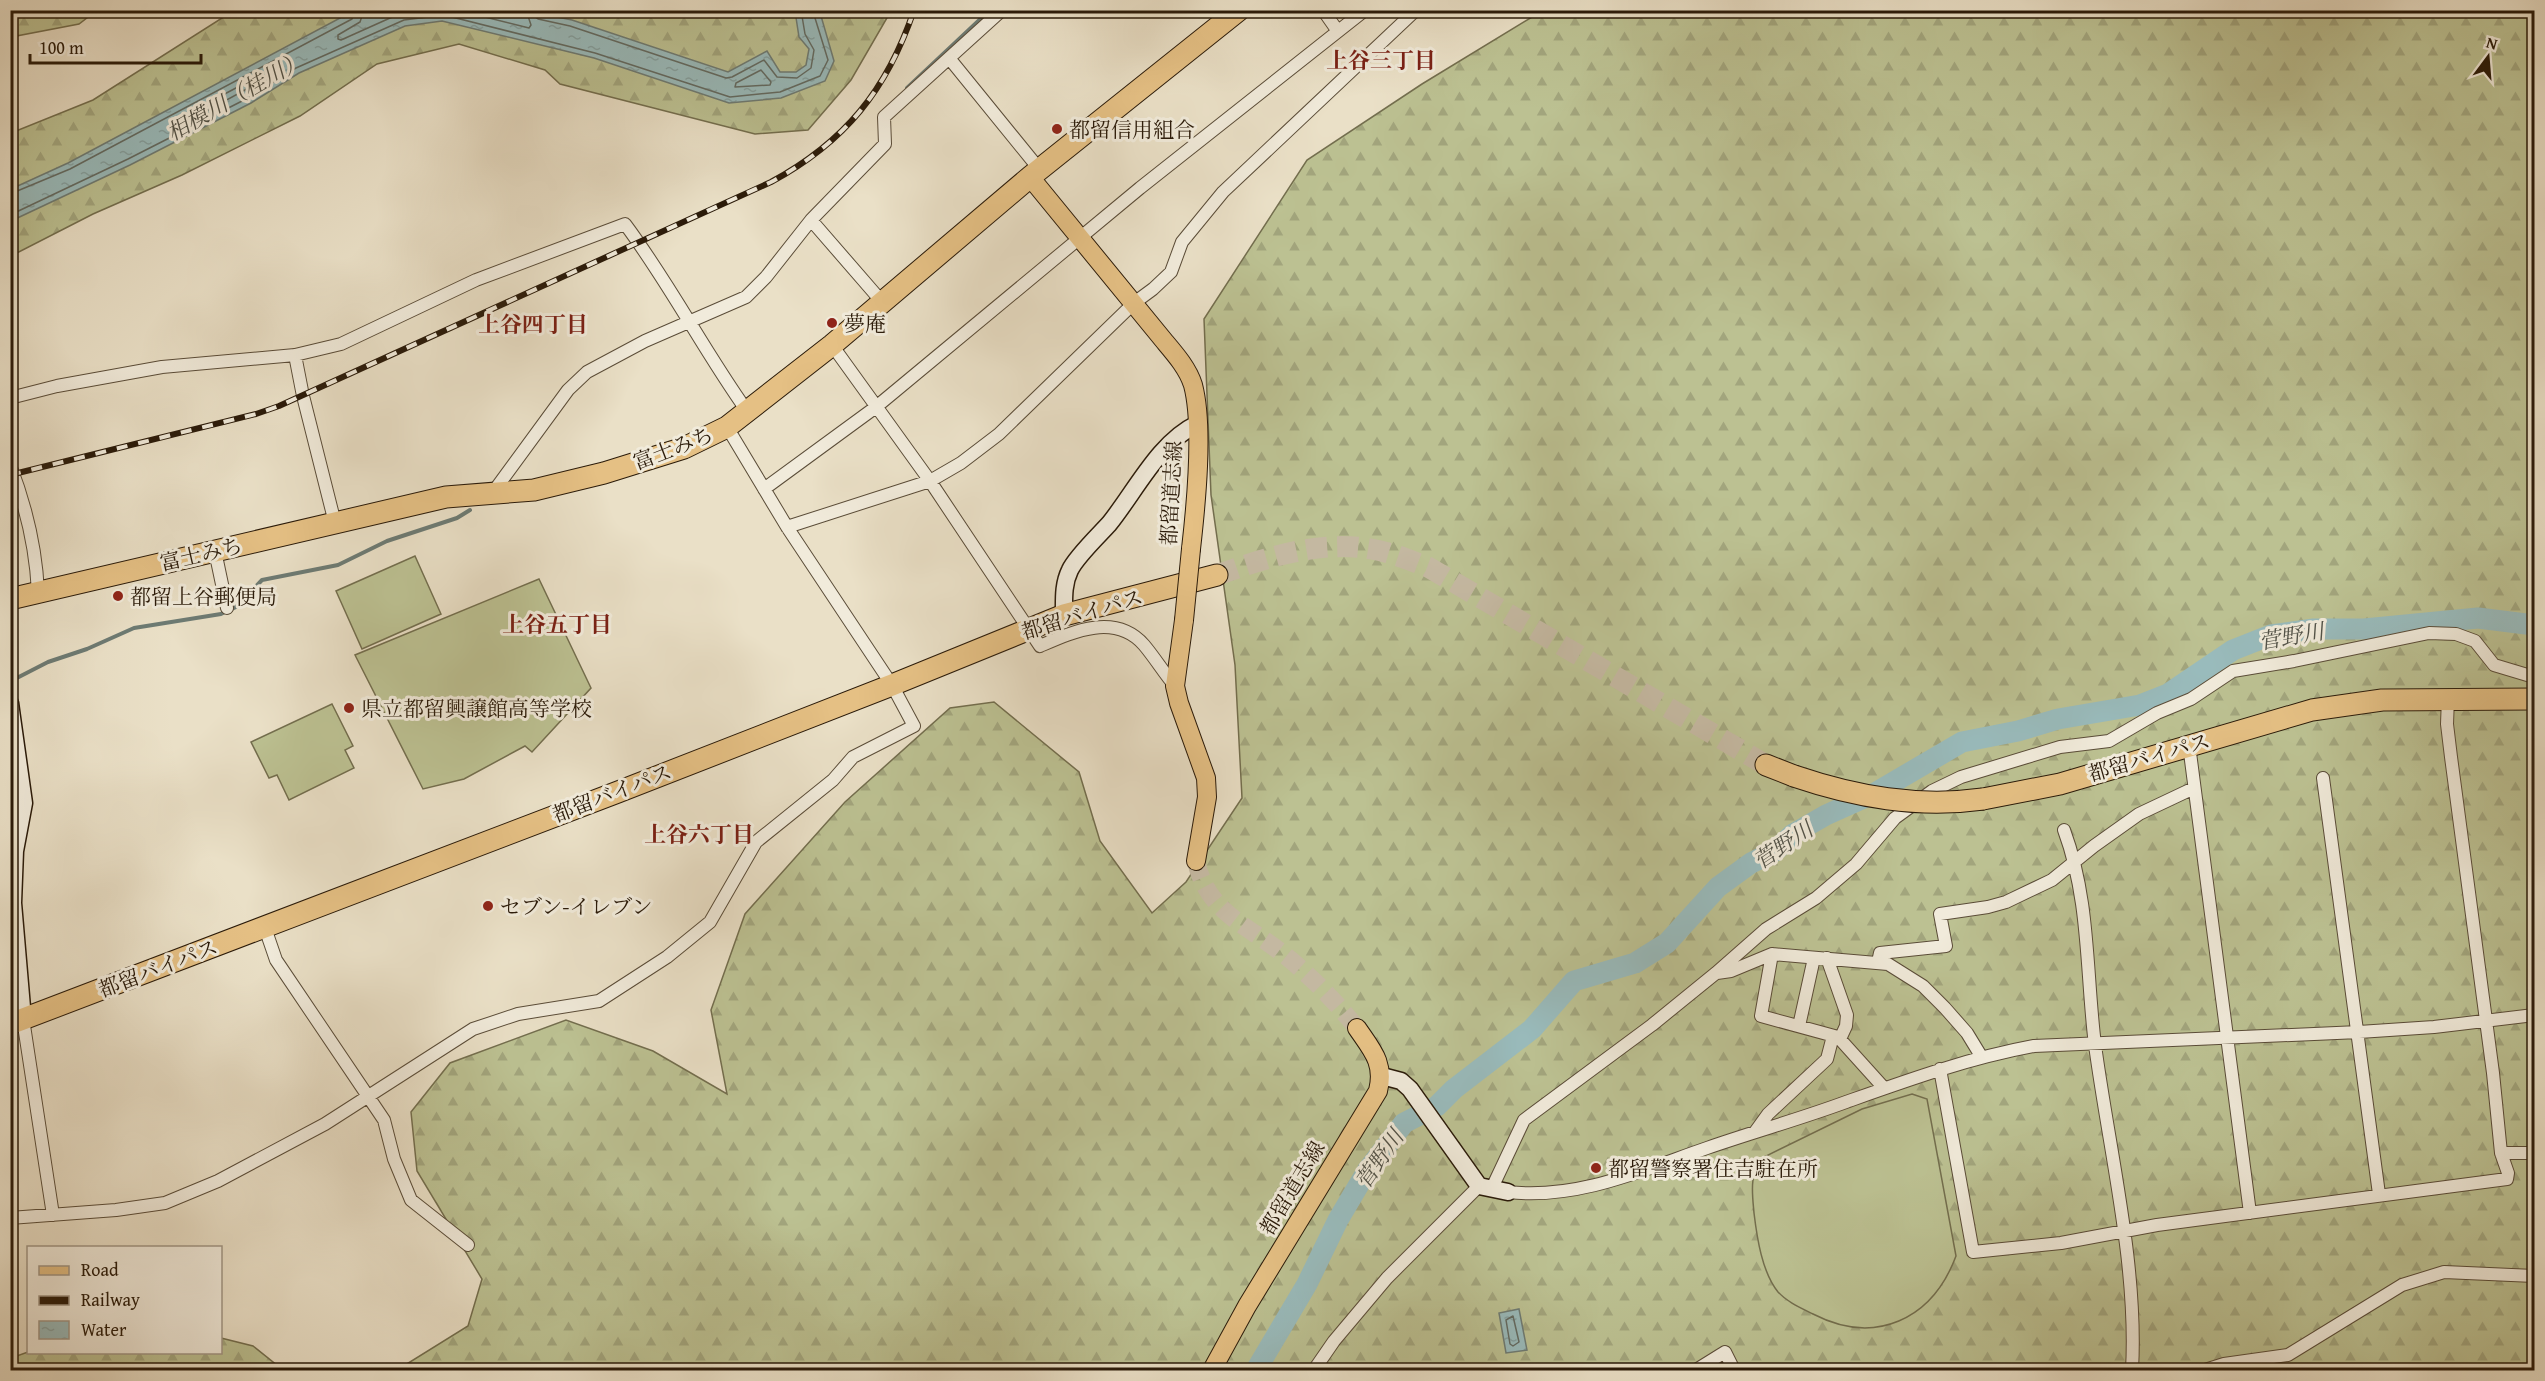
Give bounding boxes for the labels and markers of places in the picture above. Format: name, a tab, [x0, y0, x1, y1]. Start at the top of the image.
place label: 都留信用組合	[1069, 114, 1195, 145]
marker: 都留信用組合	[1050, 122, 1064, 136]
place label: 夢庵	[844, 308, 886, 339]
marker: 夢庵	[825, 316, 839, 330]
place label: 都留上谷郵便局	[130, 581, 277, 612]
marker: 都留上谷郵便局	[111, 589, 125, 603]
place label: 県立都留興譲館高等学校	[361, 693, 592, 724]
marker: 県立都留興譲館高等学校	[342, 701, 356, 715]
place label: セブン-イレブン	[500, 891, 653, 922]
marker: セブン-イレブン	[481, 899, 495, 913]
place label: 都留警察署住吉駐在所	[1608, 1153, 1818, 1184]
marker: 都留警察署住吉駐在所	[1589, 1161, 1603, 1175]

